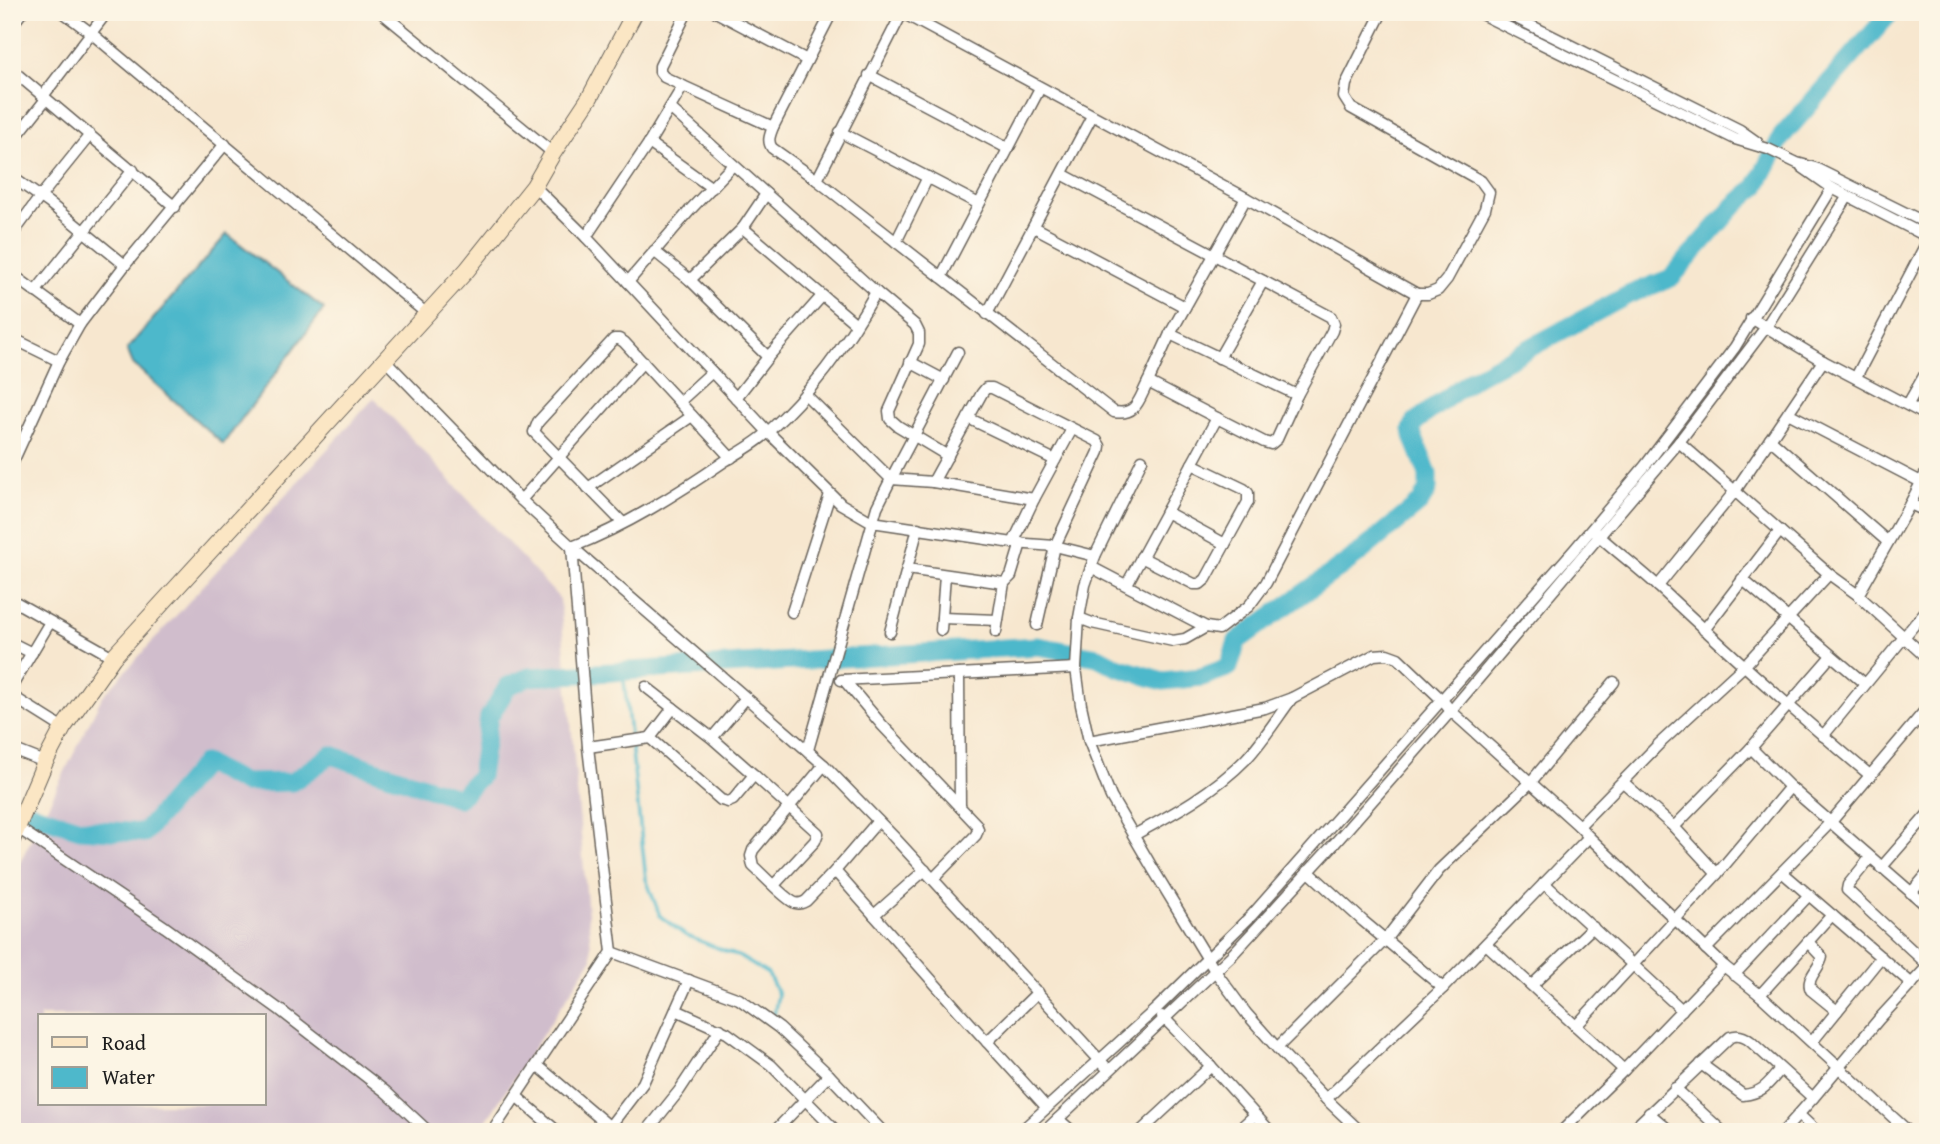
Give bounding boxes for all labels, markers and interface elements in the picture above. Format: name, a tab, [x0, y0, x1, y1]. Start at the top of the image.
legend	[38, 1014, 266, 1106]
text: Road	[102, 1027, 147, 1058]
text: Water	[102, 1061, 155, 1092]

